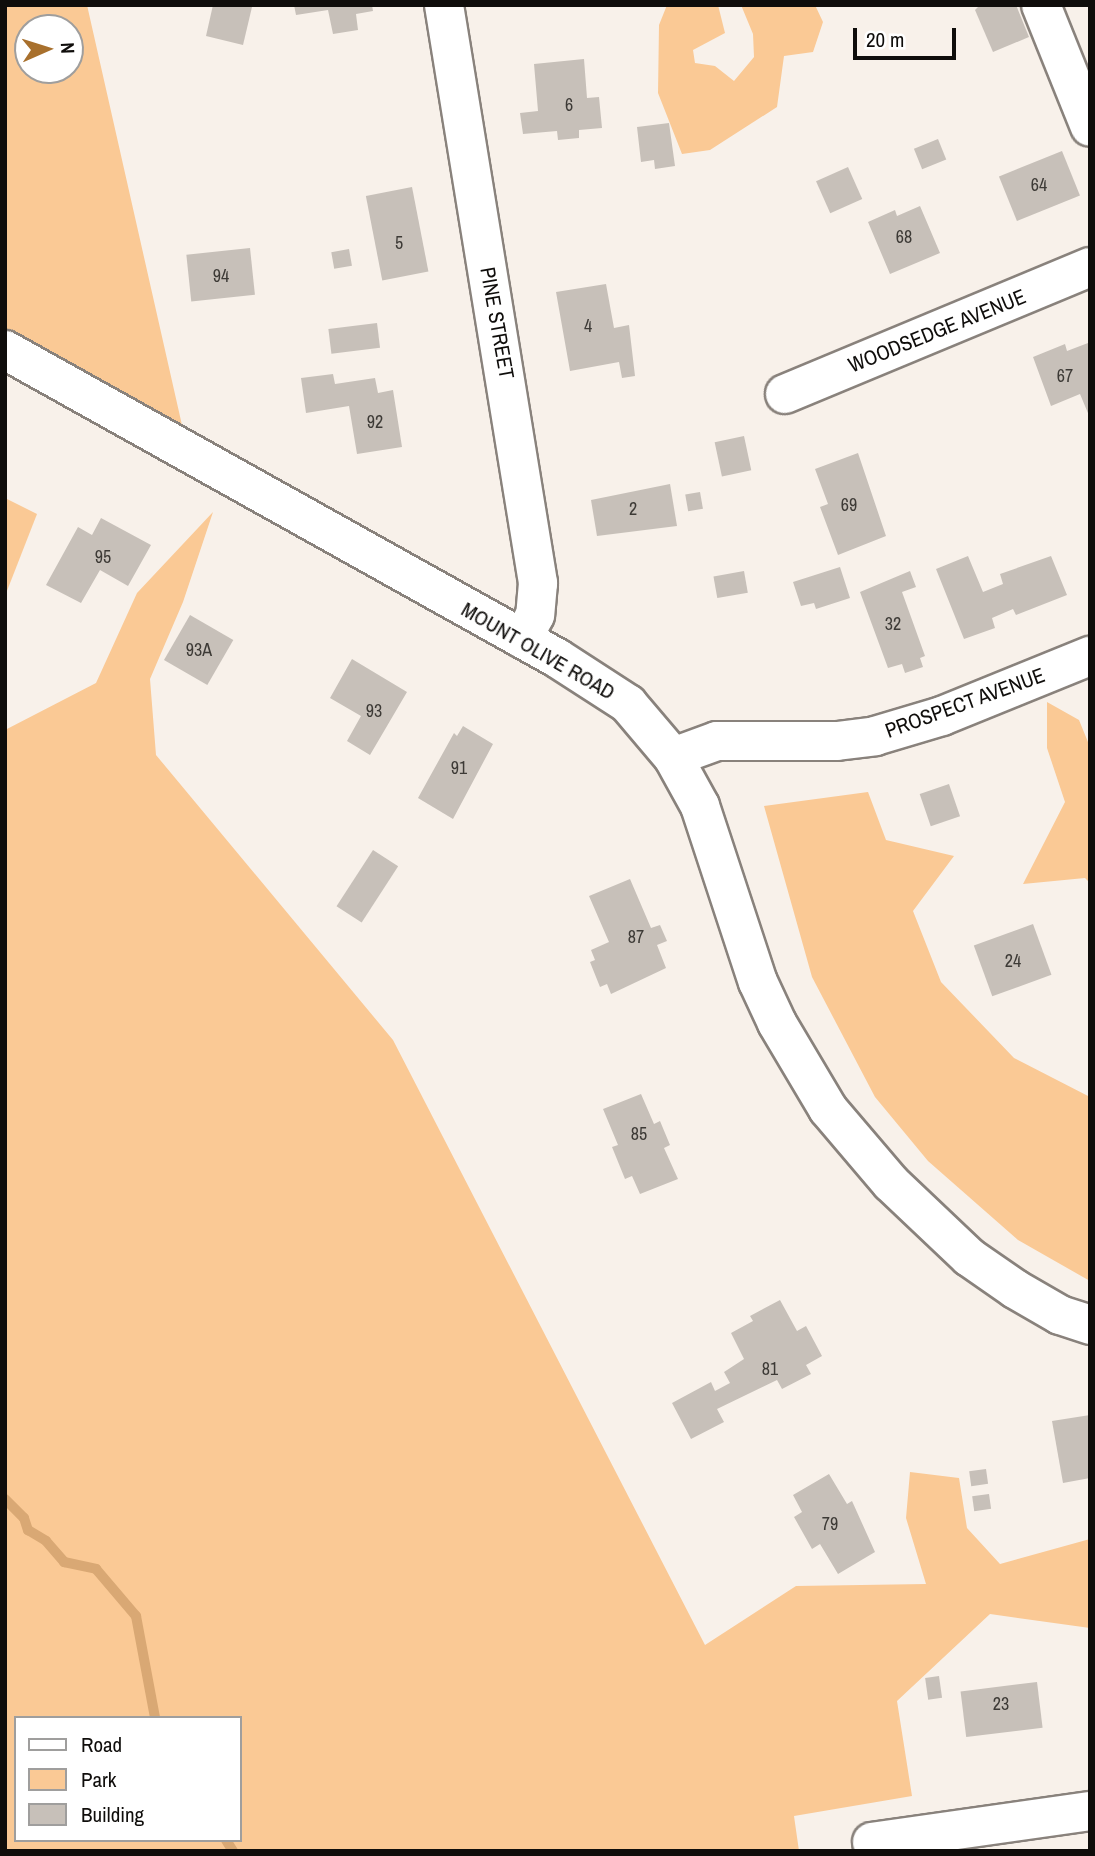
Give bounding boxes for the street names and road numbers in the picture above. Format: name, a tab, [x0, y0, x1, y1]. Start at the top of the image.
street label: PINE STREET	[475, 265, 519, 381]
street label: WOODSEDGE AVENUE	[844, 284, 1030, 378]
street label: MOUNT OLIVE ROAD	[457, 597, 619, 705]
street label: PROSPECT AVENUE	[881, 662, 1049, 744]

